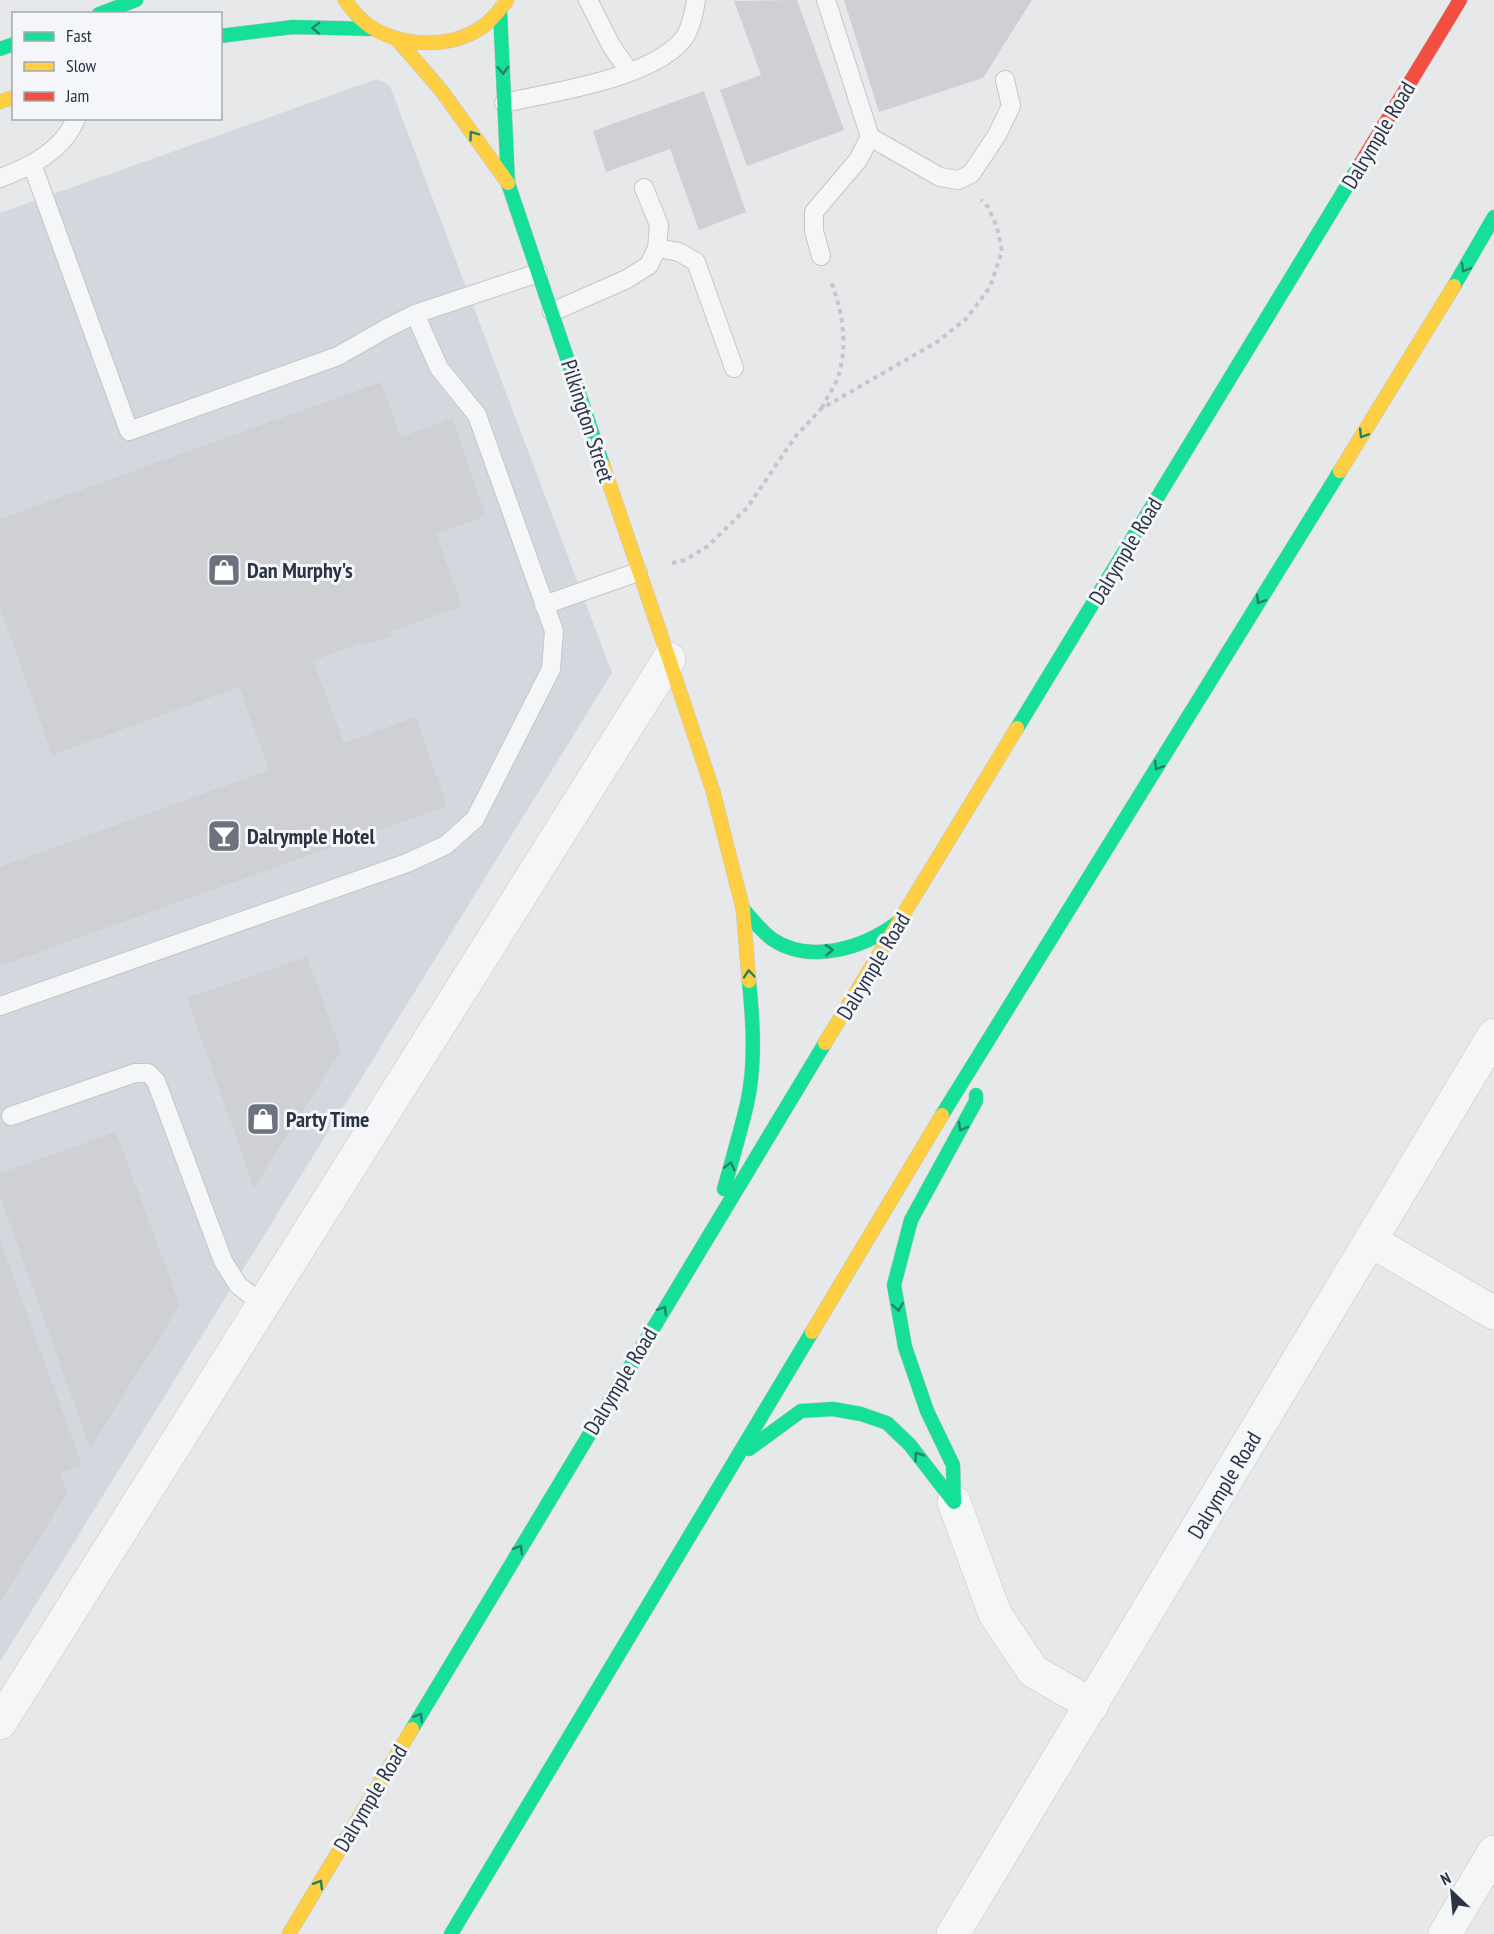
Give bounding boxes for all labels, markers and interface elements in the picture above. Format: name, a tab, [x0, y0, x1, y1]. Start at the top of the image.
legend	[12, 12, 222, 120]
one-way arrow	[311, 22, 320, 34]
text: Fast	[66, 24, 92, 47]
text: Slow	[66, 54, 97, 77]
one-way arrow	[496, 65, 509, 74]
street label: Dalrymple Road	[1335, 76, 1421, 194]
text: Jam	[65, 84, 89, 107]
one-way arrow	[470, 131, 481, 142]
one-way arrow	[1460, 261, 1472, 272]
street label: Pilkington Street	[555, 356, 621, 486]
one-way arrow	[1358, 428, 1370, 438]
street label: Dalrymple Road	[1082, 492, 1168, 610]
shop icon: Dan Murphy's	[206, 552, 242, 588]
place label: Dan Murphy's	[247, 556, 353, 584]
one-way arrow	[1256, 594, 1268, 604]
one-way arrow	[1153, 760, 1165, 770]
bar icon: Dalrymple Hotel	[206, 818, 242, 854]
place label: Dalrymple Hotel	[247, 822, 375, 850]
street label: Dalrymple Road	[830, 907, 916, 1025]
one-way arrow	[824, 944, 833, 957]
one-way arrow	[743, 969, 756, 978]
shop icon: Party Time	[245, 1101, 281, 1137]
place label: Party Time	[286, 1105, 369, 1133]
one-way arrow	[958, 1121, 969, 1131]
one-way arrow	[723, 1161, 735, 1172]
one-way arrow	[891, 1301, 904, 1311]
one-way arrow	[656, 1306, 667, 1316]
street label: Dalrymple Road	[577, 1322, 663, 1440]
street label: Dalrymple Road	[1181, 1426, 1267, 1544]
one-way arrow	[914, 1452, 925, 1463]
one-way arrow	[512, 1545, 524, 1555]
one-way arrow	[412, 1713, 424, 1723]
street label: Dalrymple Road	[327, 1739, 413, 1857]
north arrow	[1422, 1862, 1482, 1922]
text: N	[1437, 1868, 1454, 1889]
one-way arrow	[311, 1880, 323, 1890]

